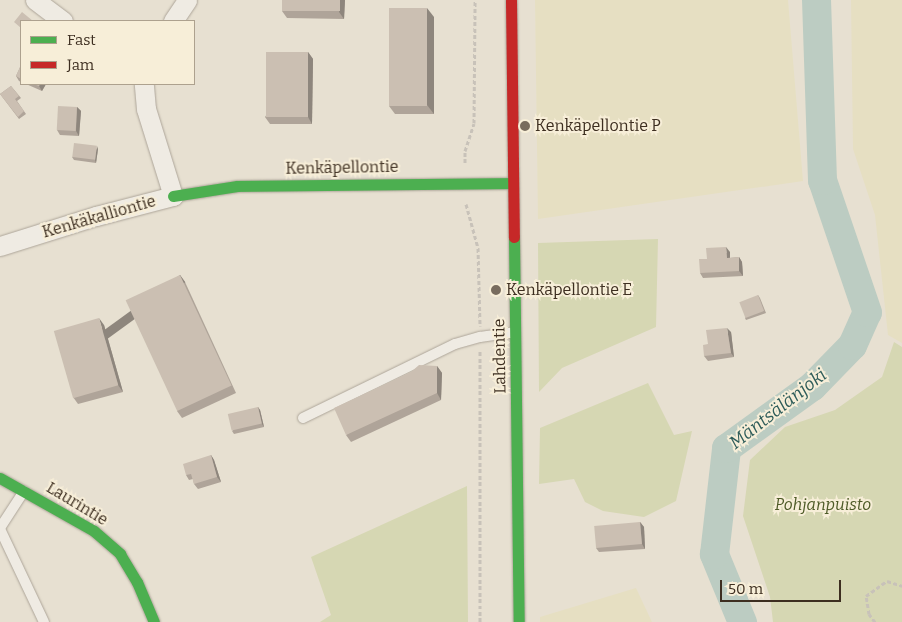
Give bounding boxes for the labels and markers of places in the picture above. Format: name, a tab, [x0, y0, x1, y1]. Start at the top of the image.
place label: Kenkäpellontie P	[535, 116, 661, 136]
marker: Kenkäpellontie P	[519, 120, 531, 132]
place label: Kenkäpellontie E	[506, 280, 632, 300]
marker: Kenkäpellontie E	[490, 284, 502, 296]

